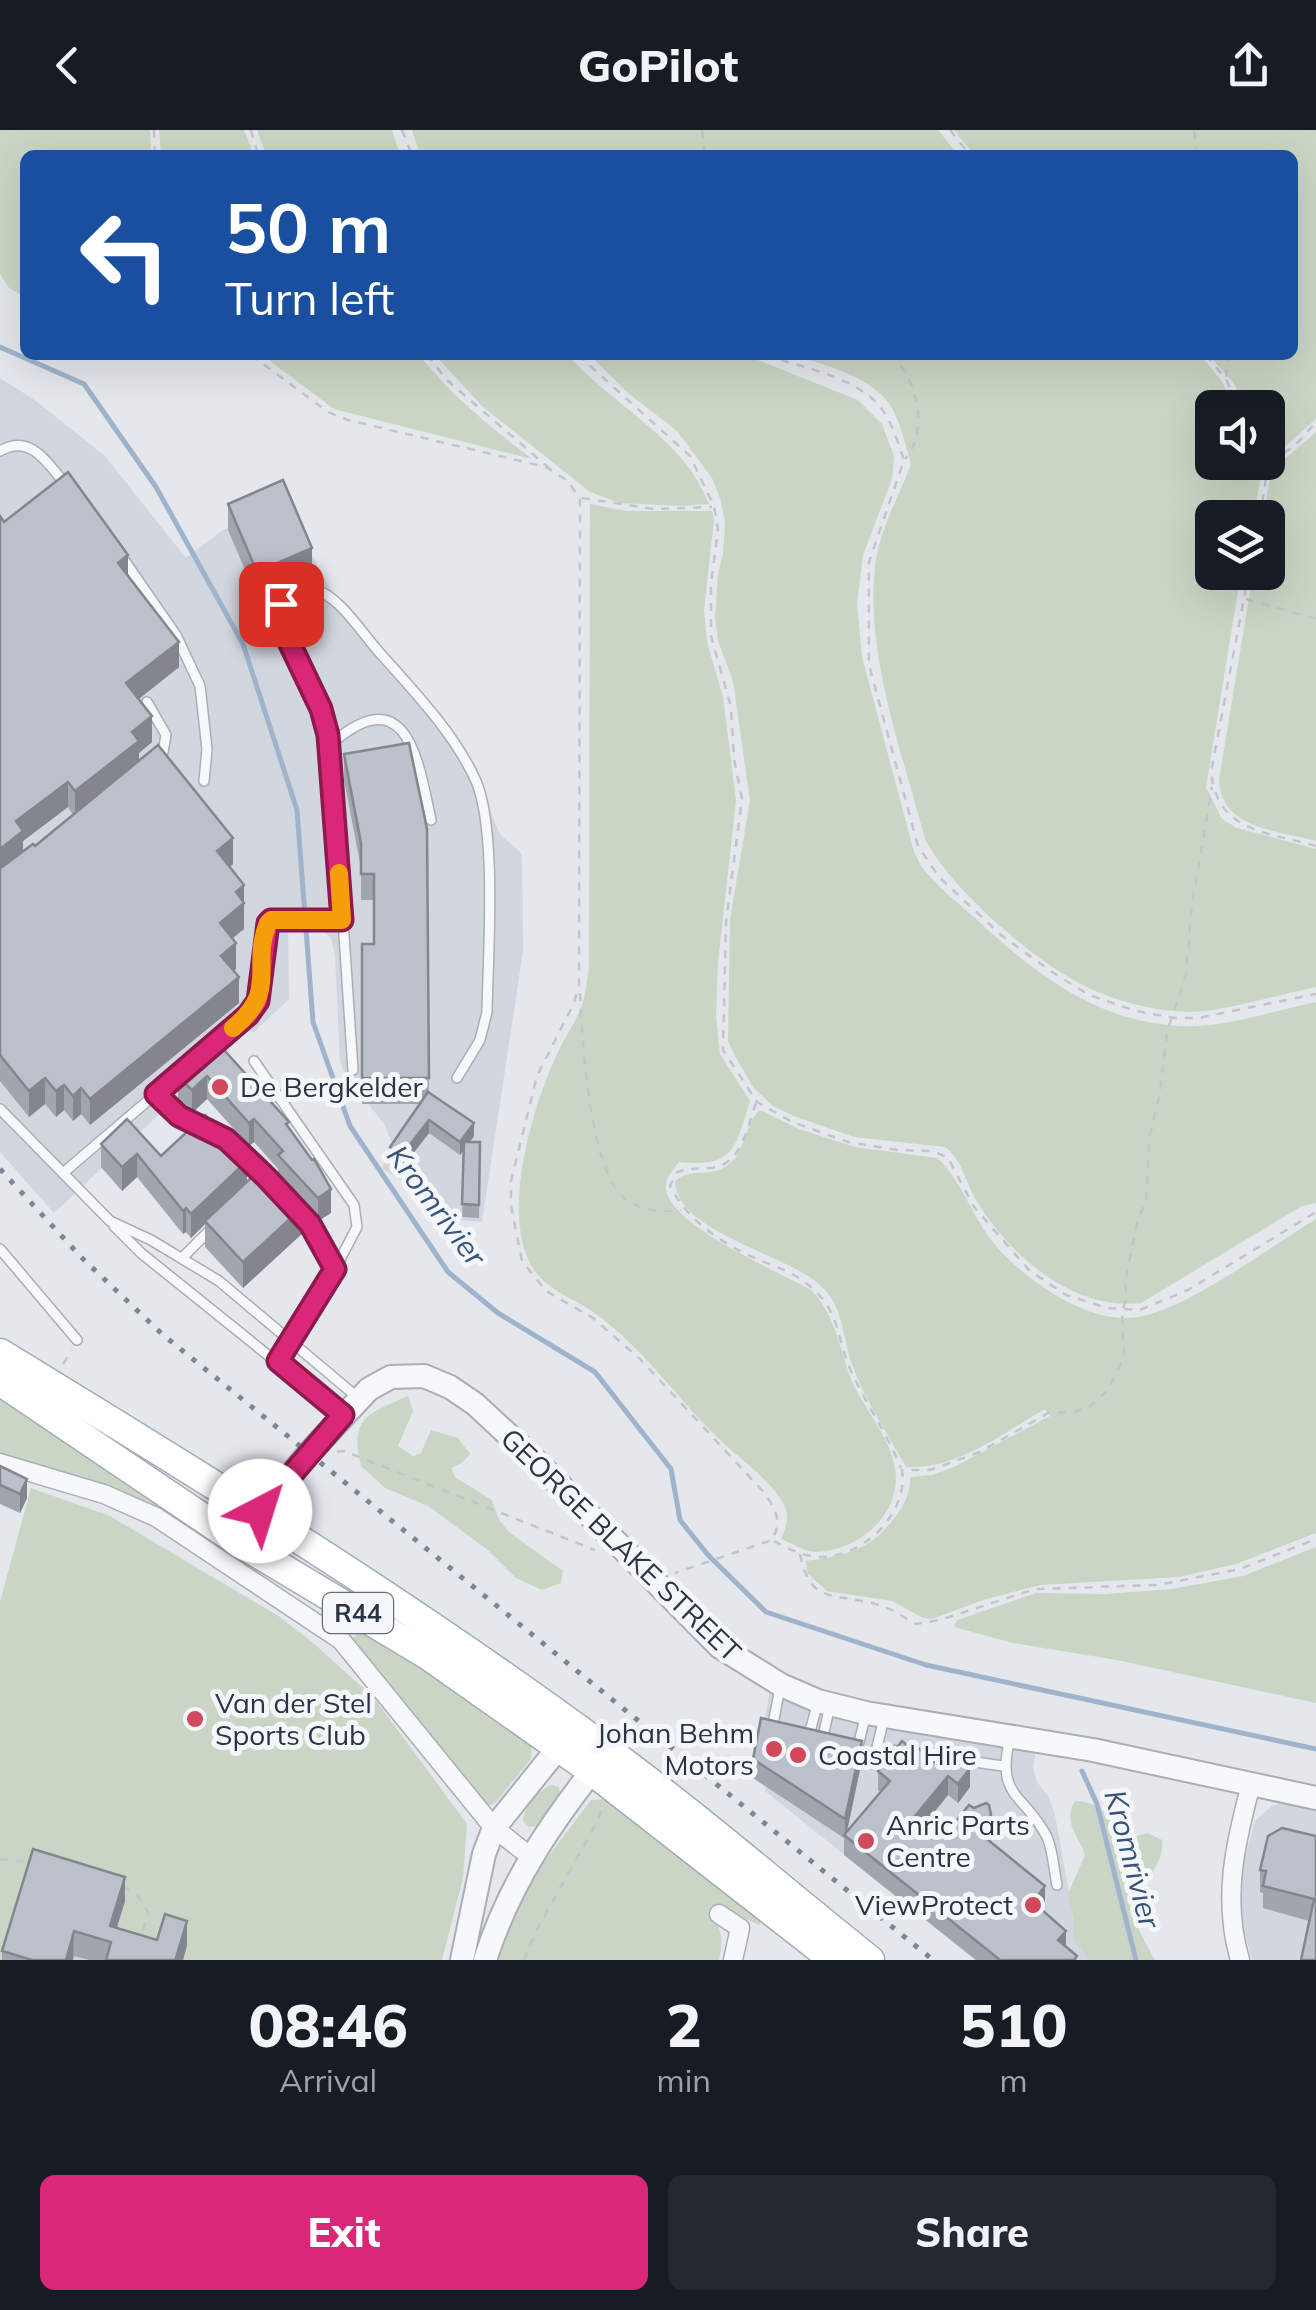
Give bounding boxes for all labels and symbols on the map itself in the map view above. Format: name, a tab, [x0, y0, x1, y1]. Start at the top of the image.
pin	[239, 562, 324, 647]
place label: De Bergkelder	[240, 1069, 424, 1104]
marker: De Bergkelder	[209, 1076, 231, 1098]
water label: Kromrivier	[379, 1137, 495, 1274]
street label: GEORGE BLAKE STREET	[494, 1421, 749, 1669]
position arrow	[208, 1459, 312, 1563]
road number: R44	[323, 1593, 393, 1633]
place label: Van der Stel Sports Club	[215, 1685, 372, 1752]
marker: Van der Stel Sports Club	[184, 1708, 206, 1730]
place label: Johan Behm Motors	[597, 1715, 754, 1782]
place label: Coastal Hire	[818, 1737, 977, 1772]
marker: Johan Behm Motors	[763, 1738, 785, 1760]
marker: Coastal Hire	[787, 1744, 809, 1766]
water label: Kromrivier	[1096, 1785, 1170, 1933]
place label: Anric Parts Centre	[886, 1807, 1030, 1874]
marker: Anric Parts Centre	[855, 1830, 877, 1852]
place label: ViewProtect	[855, 1887, 1013, 1922]
marker: ViewProtect	[1022, 1894, 1044, 1916]

